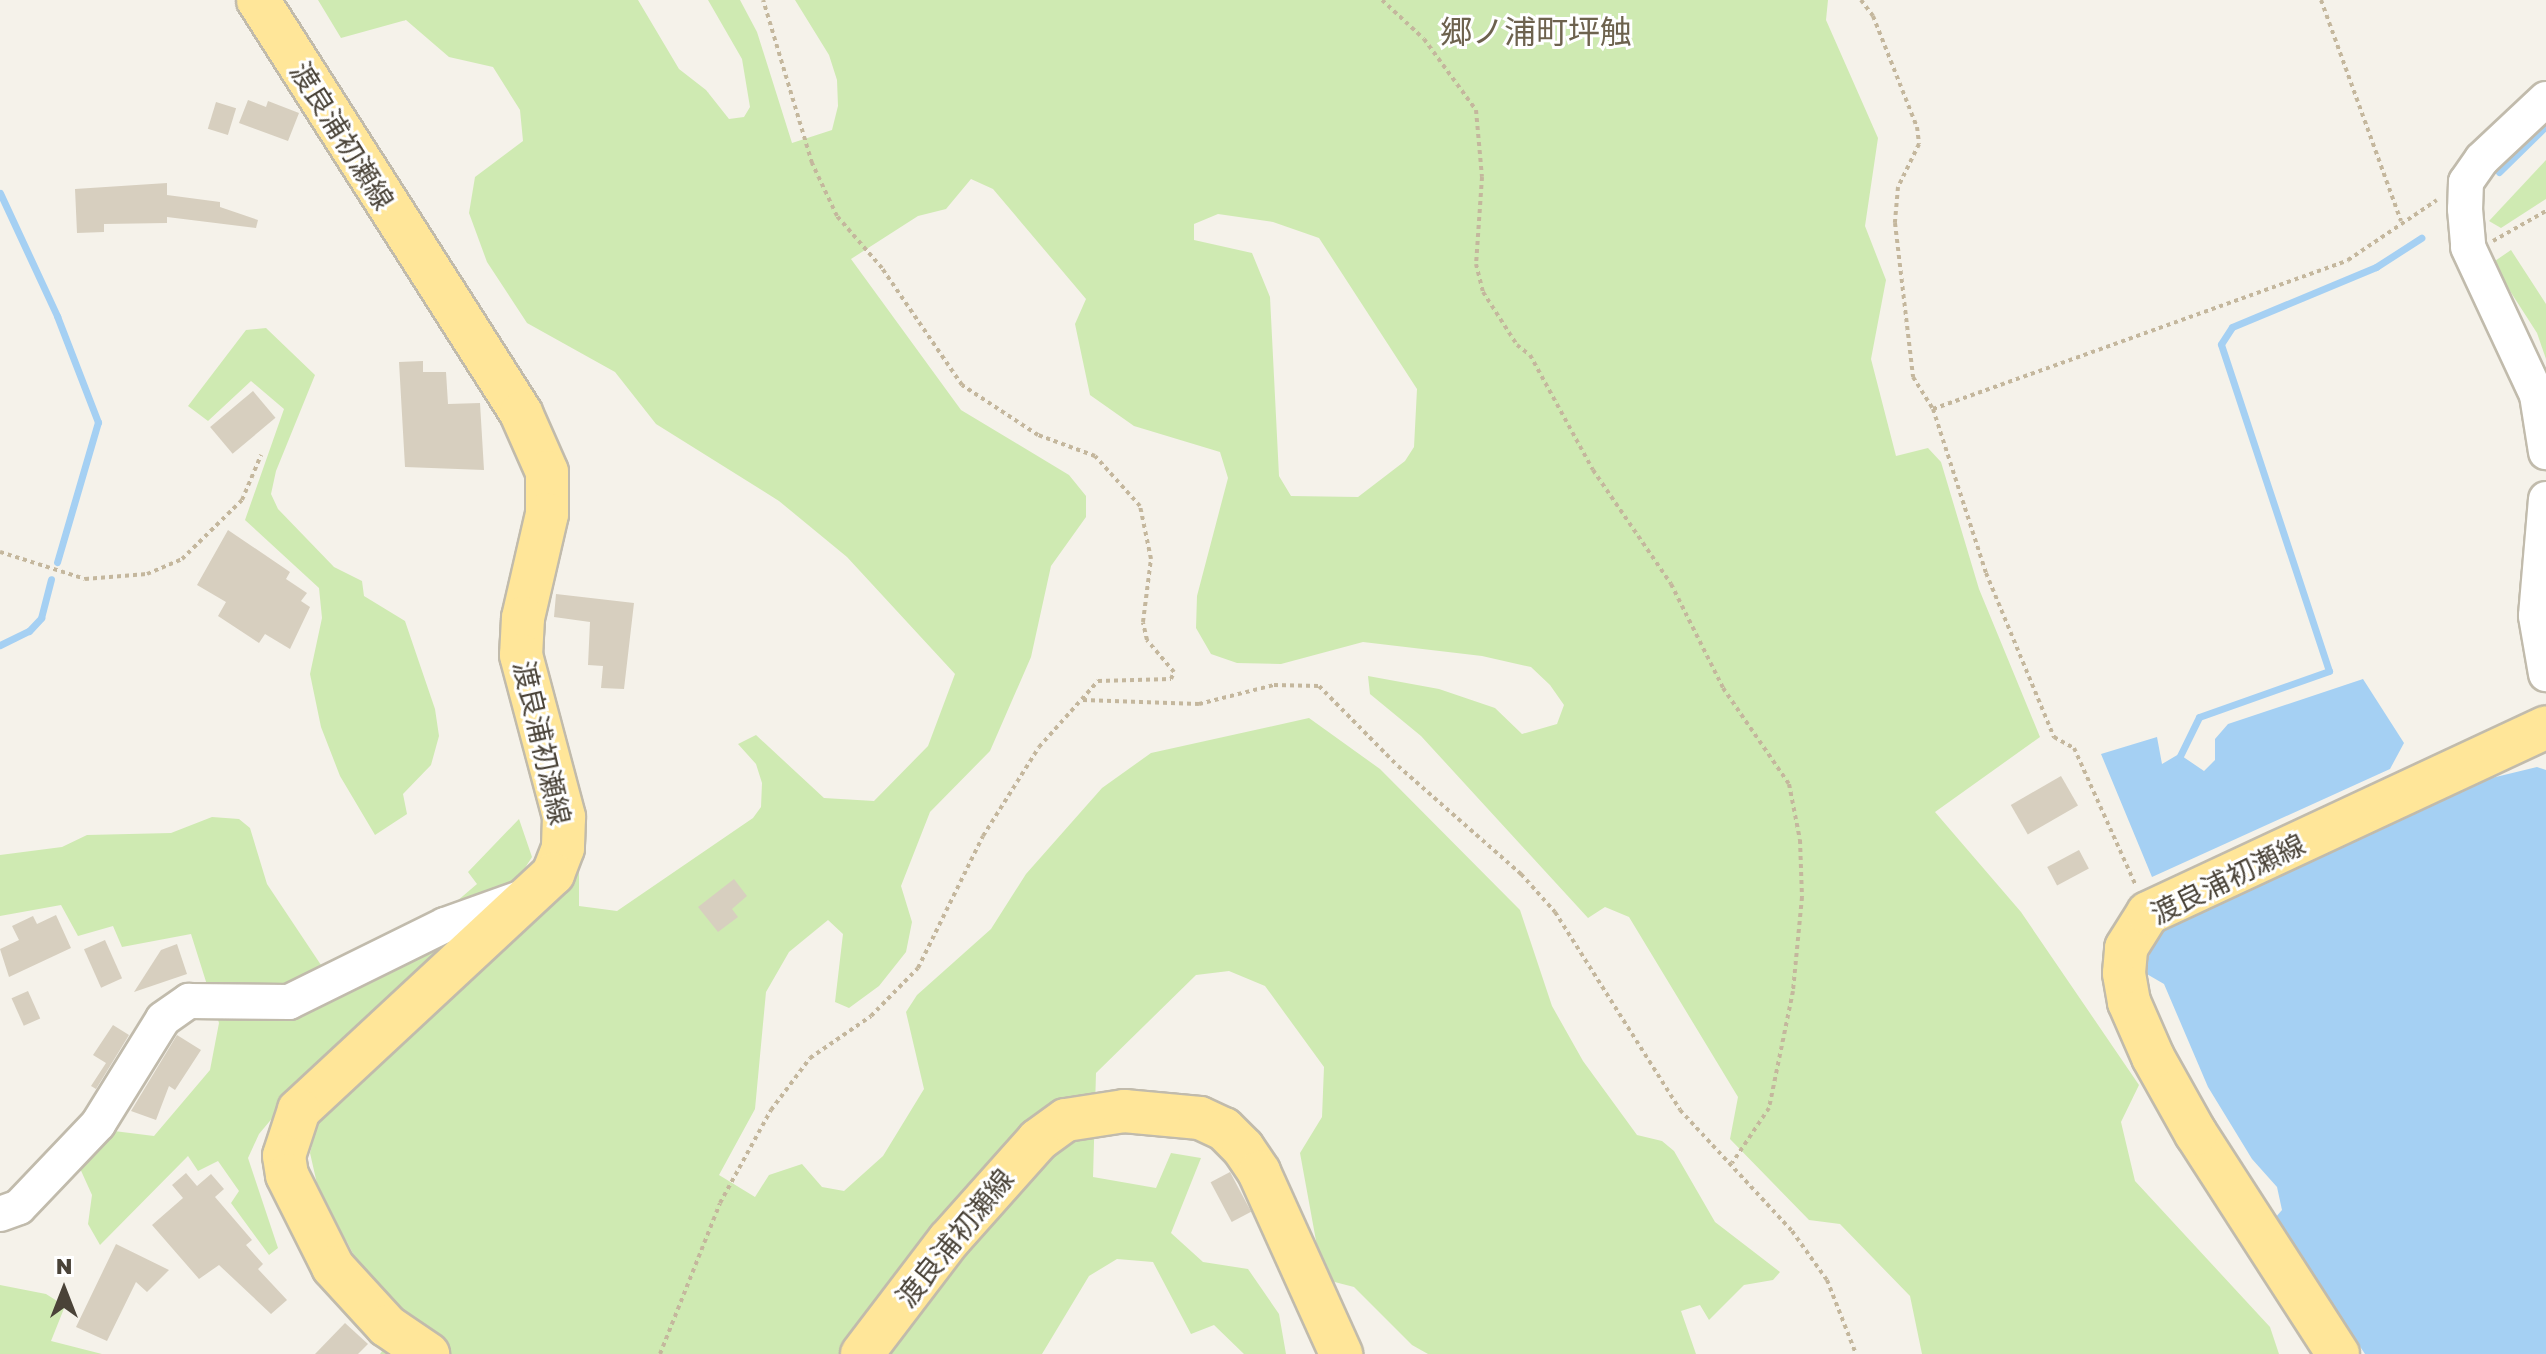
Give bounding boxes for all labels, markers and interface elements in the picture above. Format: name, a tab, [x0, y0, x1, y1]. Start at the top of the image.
district label: 郷ノ浦町坪触	[1440, 12, 1632, 50]
street label: 渡良浦初瀬線	[283, 56, 401, 216]
street label: 渡良浦初瀬線	[507, 657, 577, 829]
street label: 渡良浦初瀬線	[2145, 827, 2311, 931]
street label: 渡良浦初瀬線	[889, 1162, 1021, 1314]
north arrow	[24, 1250, 104, 1330]
text: N	[56, 1252, 72, 1279]

